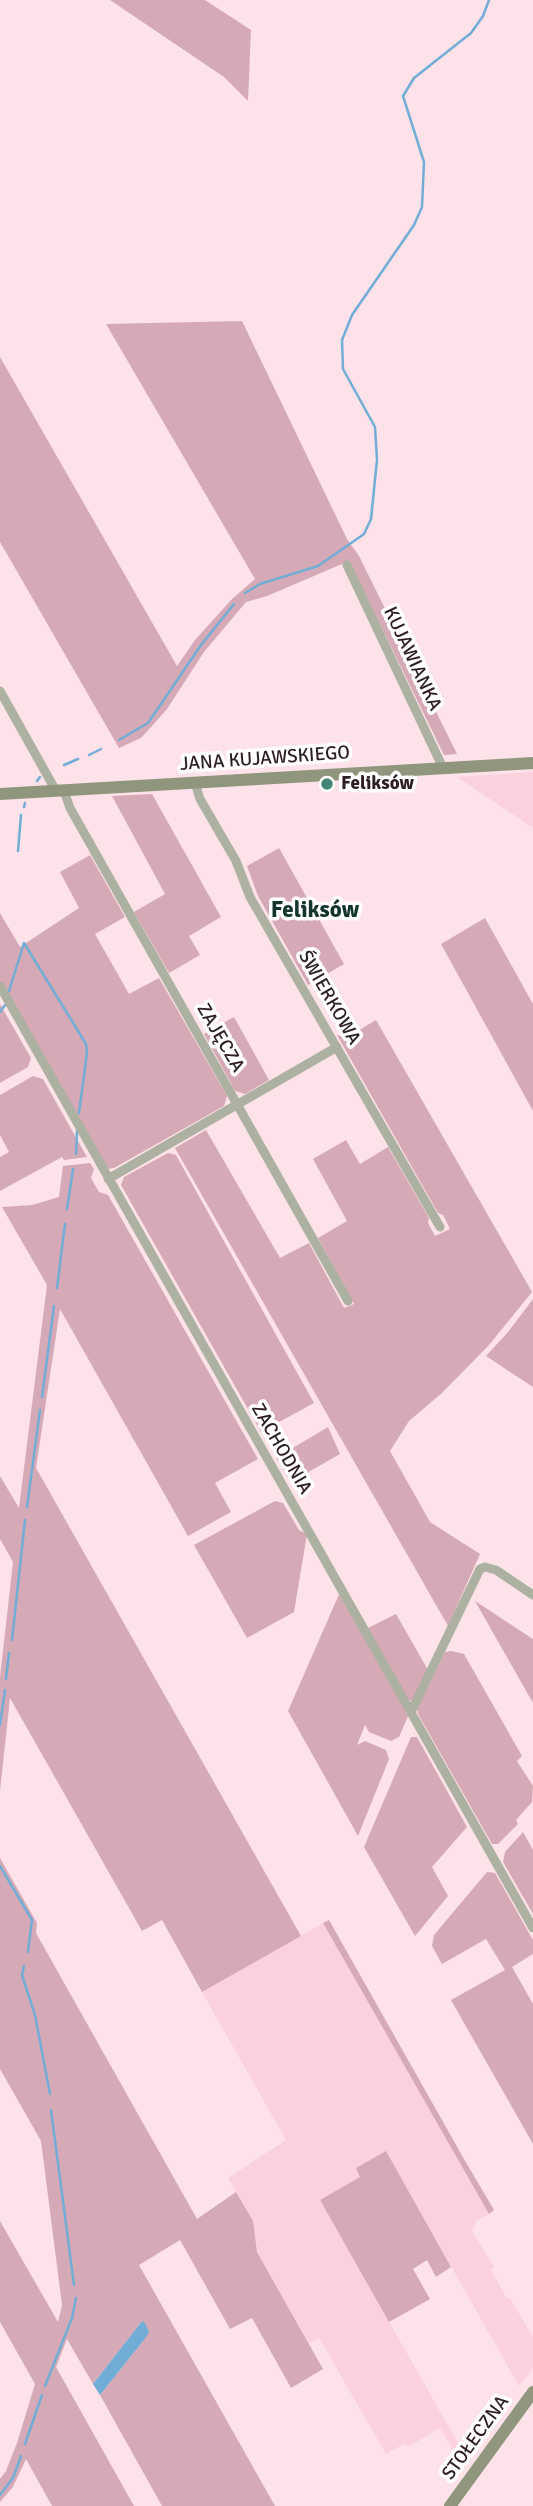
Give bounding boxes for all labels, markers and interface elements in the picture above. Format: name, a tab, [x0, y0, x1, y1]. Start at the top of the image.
street label: KUJAWIANKA	[378, 603, 446, 715]
street label: JANA KUJAWSKIEGO	[179, 742, 351, 776]
place label: Feliksów	[341, 773, 414, 795]
marker: Feliksów	[319, 776, 335, 792]
district label: Feliksów	[271, 897, 359, 925]
street label: ŚWIERKOWA	[293, 947, 365, 1049]
street label: ZAJĘCZA	[191, 1000, 249, 1076]
street label: ZACHODNIA	[246, 1399, 316, 1499]
street label: STOŁECZNA	[438, 2391, 514, 2485]

